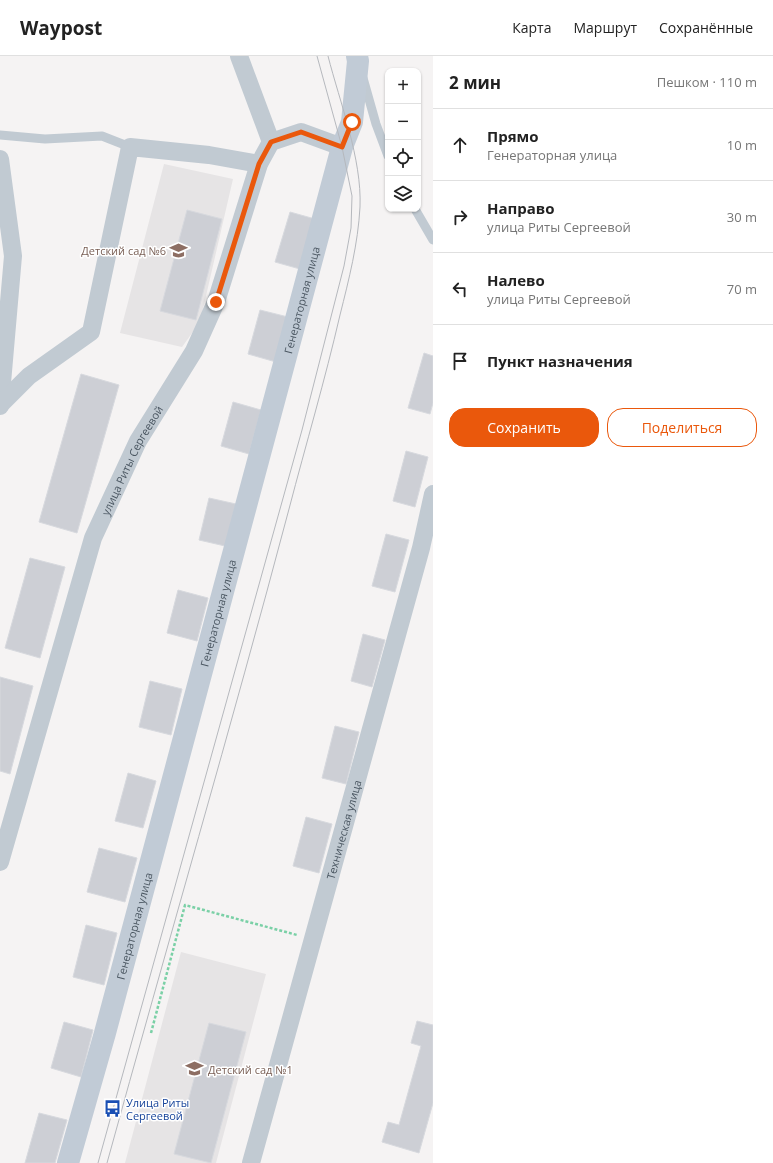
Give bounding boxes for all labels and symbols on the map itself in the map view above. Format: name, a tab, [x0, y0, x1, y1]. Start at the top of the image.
route start	[343, 113, 361, 131]
school or university icon: Детский сад №6	[169, 240, 189, 260]
place label: Детский сад №6	[81, 243, 166, 258]
street label: Генераторная улица	[280, 245, 323, 355]
route end	[207, 293, 225, 311]
street label: улица Риты Сергеевой	[97, 402, 166, 518]
street label: Генераторная улица	[196, 558, 239, 668]
street label: Техническая улица	[322, 778, 364, 881]
street label: Генераторная улица	[112, 871, 155, 981]
school or university icon: Детский сад №1	[185, 1059, 205, 1079]
place label: Детский сад №1	[208, 1062, 293, 1077]
place label: Улица Риты Сергеевой	[126, 1095, 189, 1123]
bus stop icon: Улица Риты Сергеевой	[103, 1098, 123, 1118]

